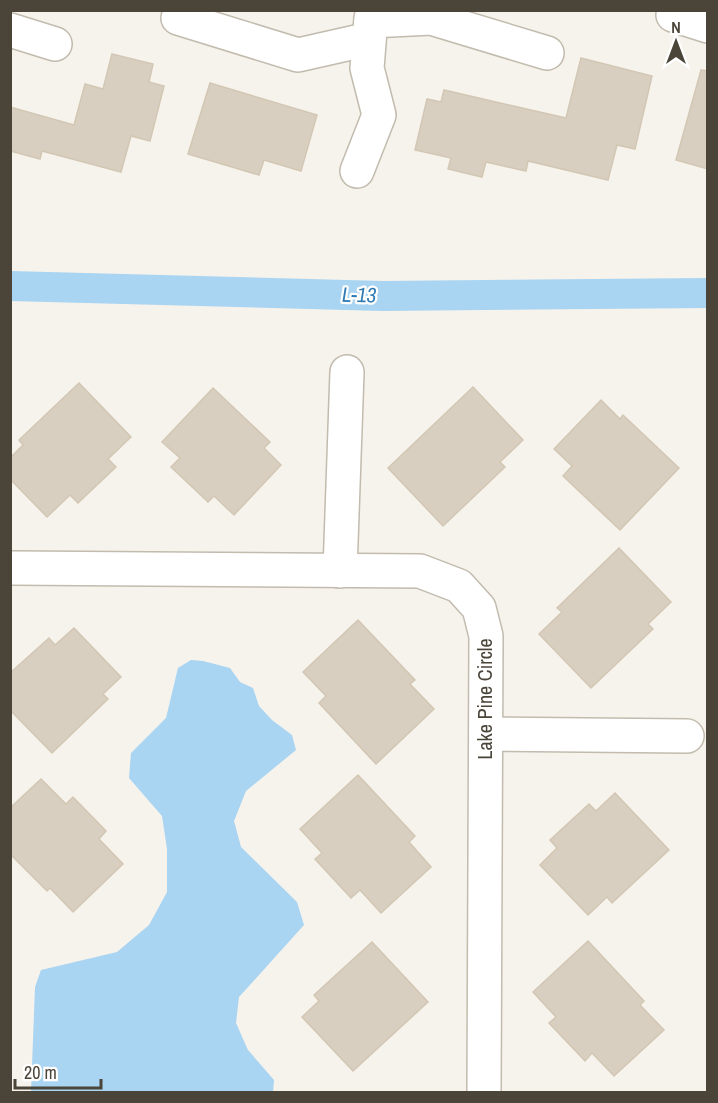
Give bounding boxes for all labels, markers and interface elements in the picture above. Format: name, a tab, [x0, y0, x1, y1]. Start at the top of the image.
north arrow	[646, 12, 706, 72]
text: N	[671, 16, 681, 38]
water label: L-13	[342, 280, 377, 309]
street label: Lake Pine Circle	[471, 638, 498, 760]
scale bar	[15, 1052, 100, 1090]
text: 20 m	[24, 1060, 57, 1085]

